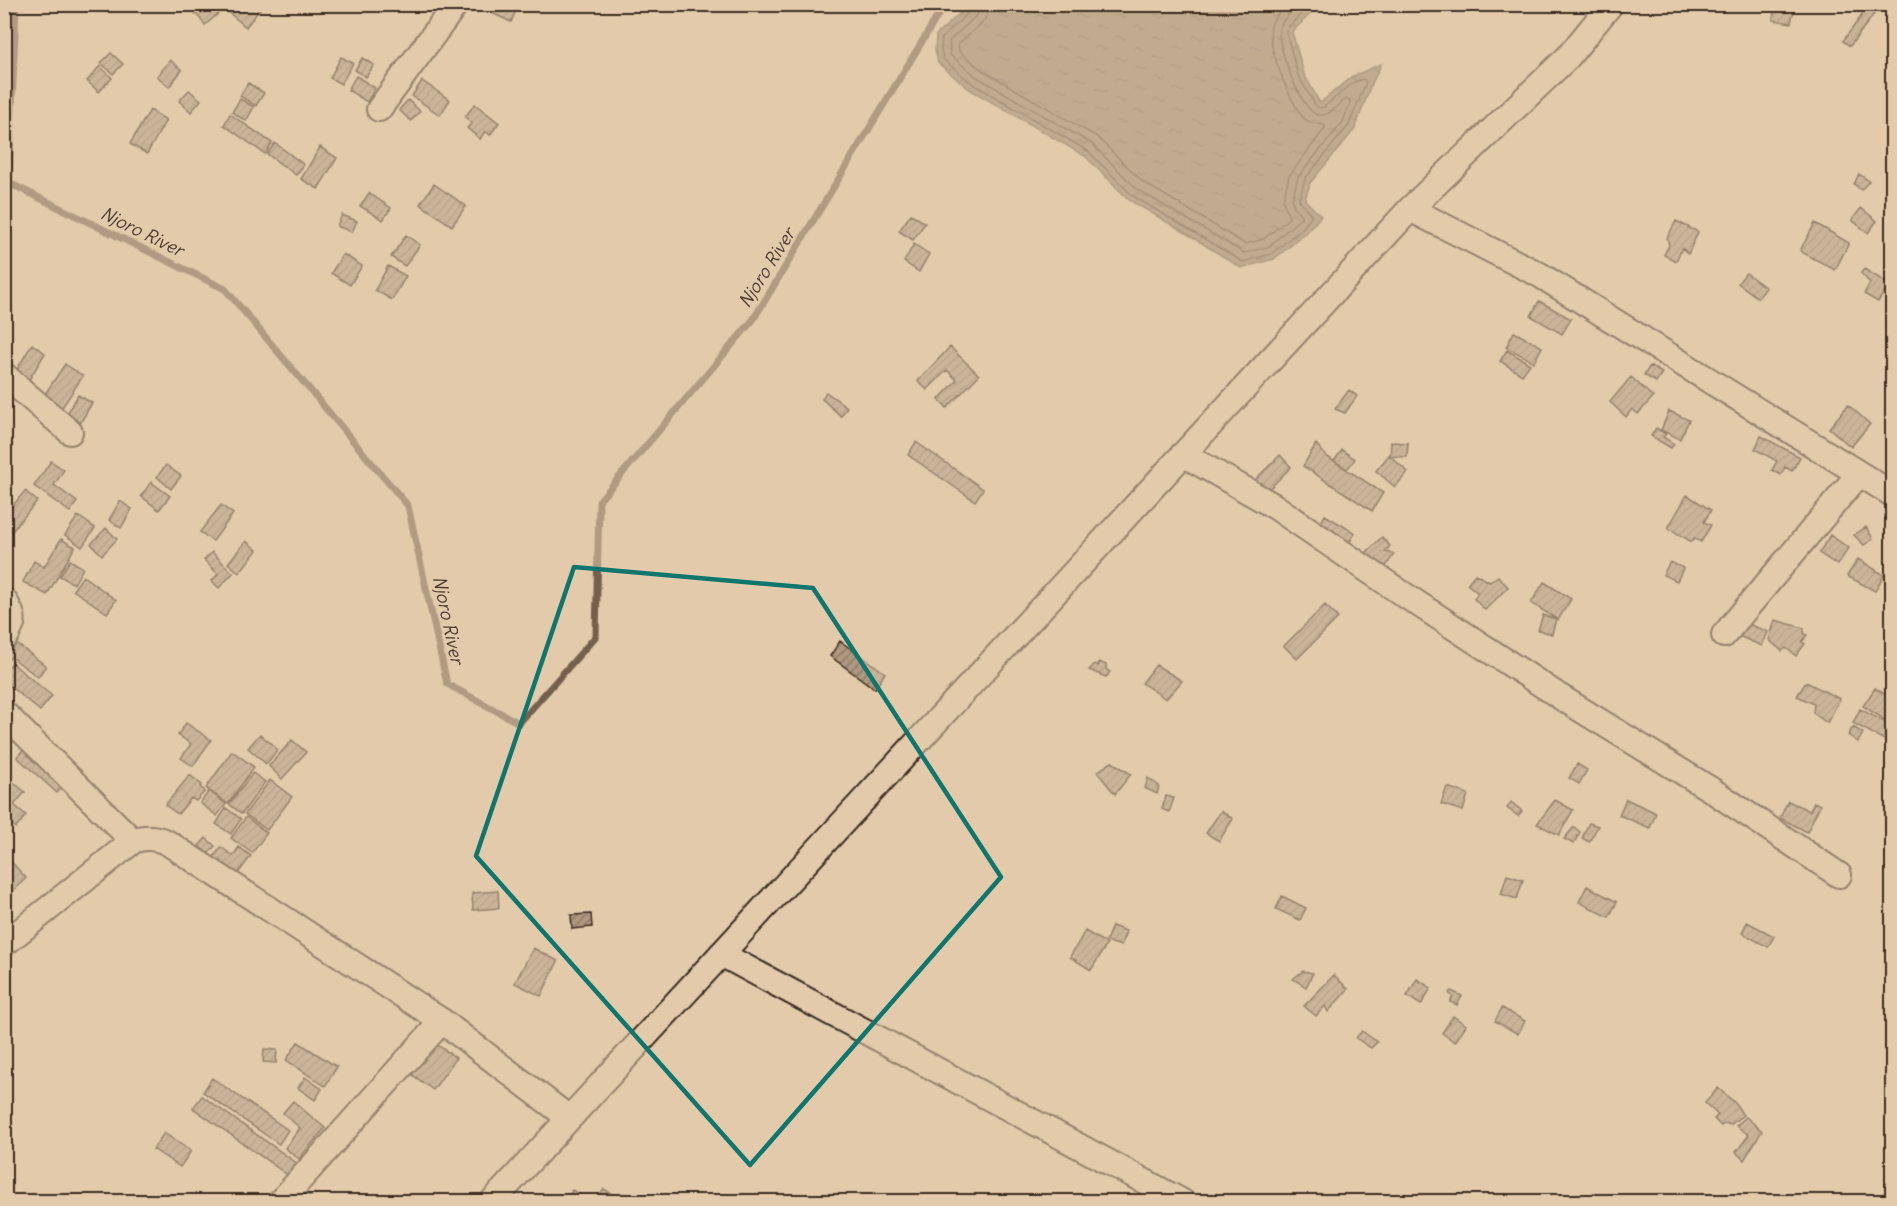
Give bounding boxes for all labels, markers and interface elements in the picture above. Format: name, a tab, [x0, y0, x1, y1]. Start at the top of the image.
water label: Njoro River	[97, 202, 190, 263]
water label: Njoro River	[733, 222, 801, 312]
water label: Njoro River	[428, 574, 470, 669]

